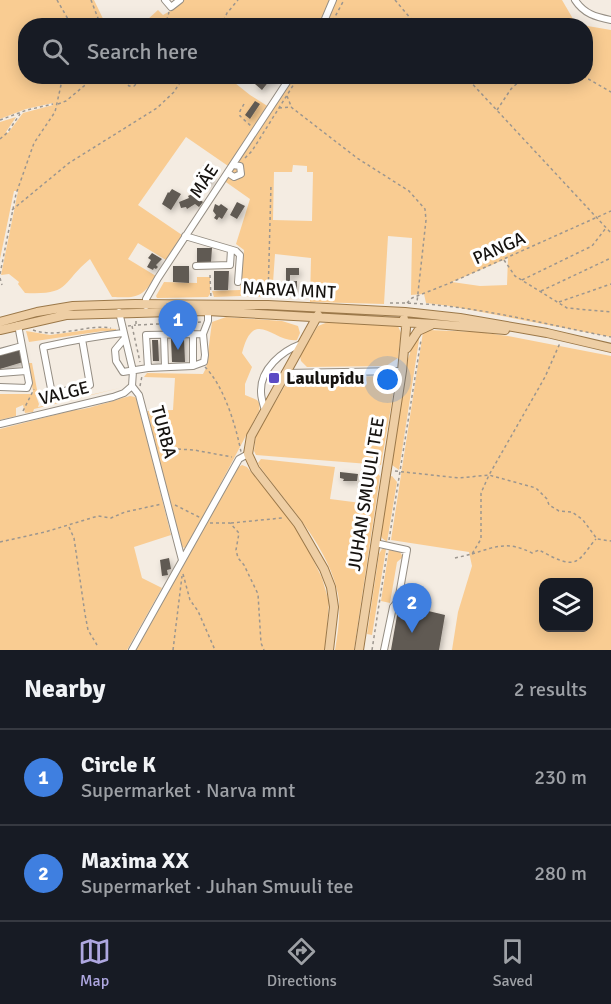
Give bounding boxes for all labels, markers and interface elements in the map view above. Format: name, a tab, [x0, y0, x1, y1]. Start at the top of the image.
search box	[18, 18, 593, 84]
icon: search	[39, 35, 72, 68]
text: Search here	[87, 38, 198, 65]
street label: MÄE	[185, 160, 223, 202]
street label: PANGA	[469, 227, 529, 269]
street label: NARVA MNT	[242, 277, 337, 303]
pin: 1	[158, 300, 198, 350]
your location	[373, 365, 402, 394]
place label: Laulupidu	[286, 367, 365, 389]
marker: Laulupidu	[267, 371, 281, 385]
street label: VALGE	[37, 376, 91, 410]
street label: TURBA	[146, 403, 182, 461]
street label: JUHAN SMUULI TEE	[343, 415, 389, 573]
map controls	[539, 578, 593, 632]
button: layers	[539, 578, 593, 632]
pin: 2	[392, 584, 432, 633]
text: Nearby	[24, 673, 105, 705]
text: 2 results	[514, 677, 587, 702]
text: Circle K	[81, 751, 156, 778]
text: 1	[38, 765, 49, 790]
text: 230 m	[534, 765, 587, 790]
text: Supermarket · Narva mnt	[81, 778, 295, 803]
text: Maxima XX	[81, 847, 189, 874]
text: 2	[38, 861, 49, 886]
text: 280 m	[534, 861, 587, 886]
text: Supermarket · Juhan Smuuli tee	[81, 874, 354, 899]
tab: Map	[78, 935, 111, 991]
tab: Directions	[267, 935, 337, 991]
tab: Saved	[493, 935, 533, 991]

